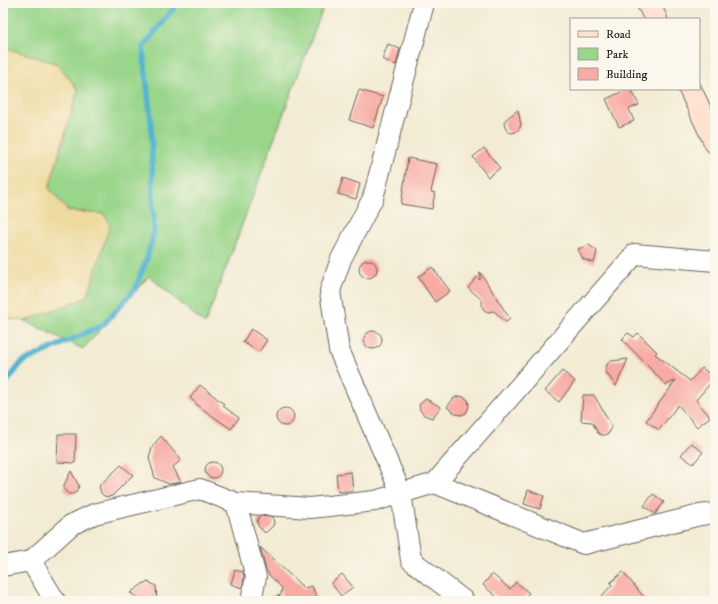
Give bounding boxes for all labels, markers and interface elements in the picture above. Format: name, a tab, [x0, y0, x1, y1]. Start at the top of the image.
legend	[570, 18, 700, 90]
text: Road	[606, 27, 631, 42]
text: Park	[606, 47, 628, 62]
text: Building	[606, 67, 647, 82]

